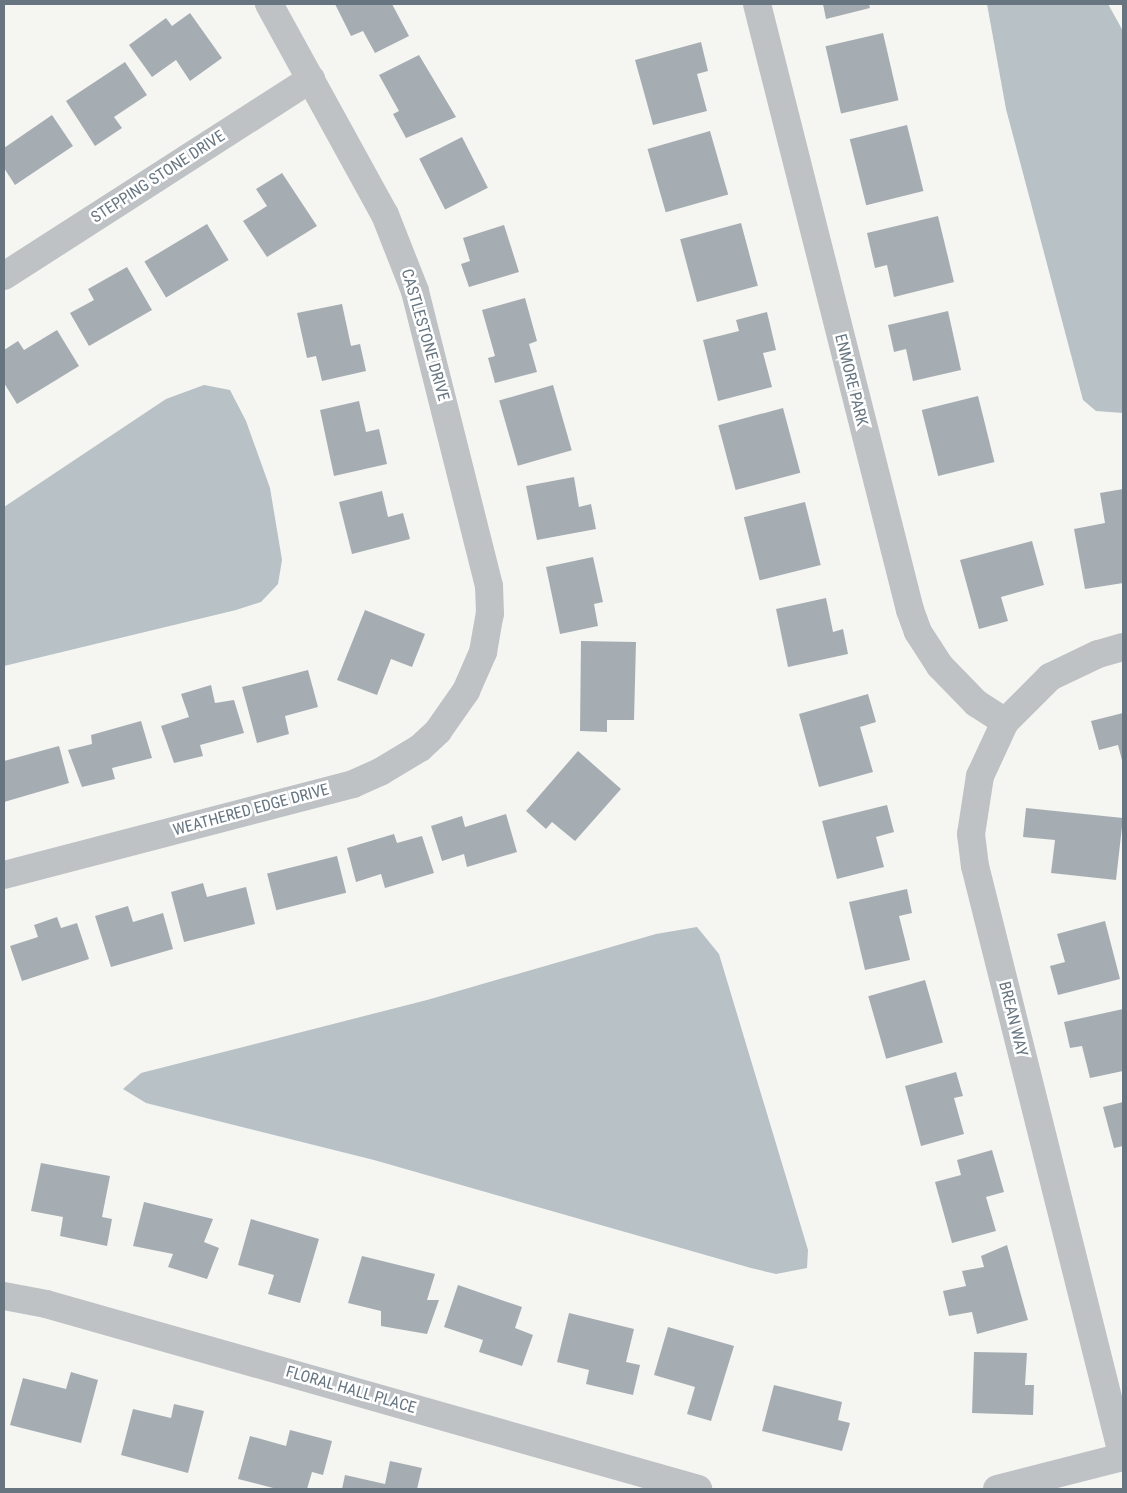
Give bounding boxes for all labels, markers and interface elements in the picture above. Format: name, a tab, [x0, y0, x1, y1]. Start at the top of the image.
street label: STEPPING STONE DRIVE	[88, 127, 228, 227]
street label: CASTLESTONE DRIVE	[397, 267, 453, 403]
street label: ENMORE PARK	[830, 332, 872, 428]
street label: WEATHERED EDGE DRIVE	[171, 780, 331, 840]
street label: BREAN WAY	[994, 979, 1032, 1059]
street label: FLORAL HALL PLACE	[284, 1362, 418, 1418]

